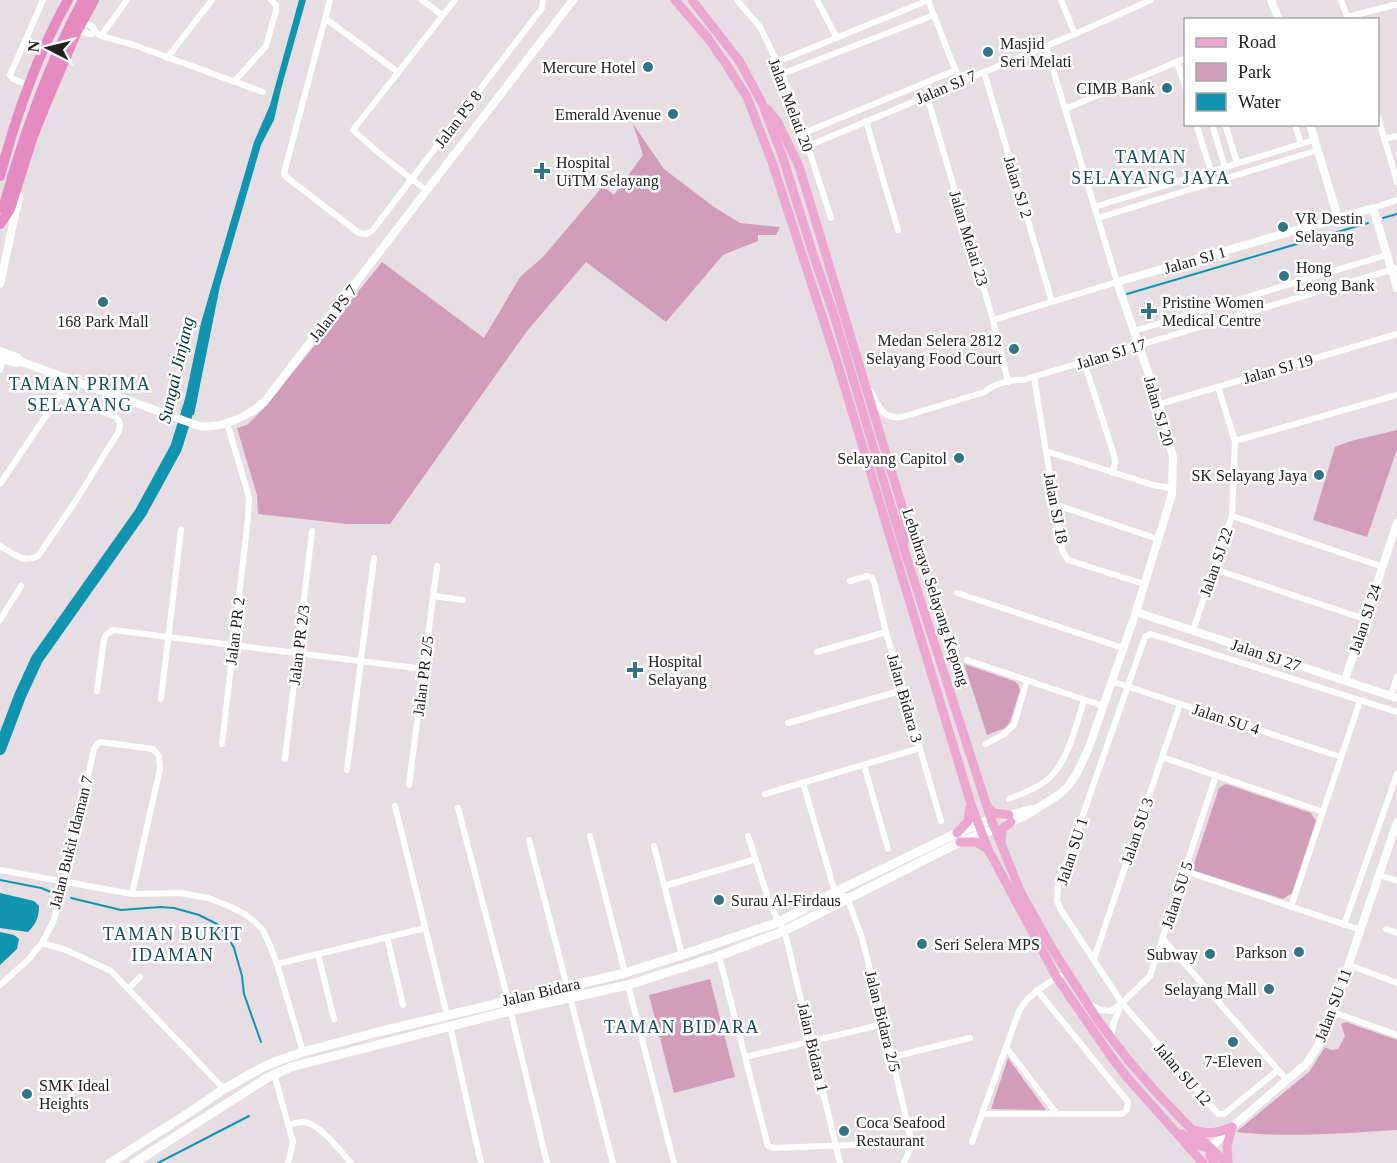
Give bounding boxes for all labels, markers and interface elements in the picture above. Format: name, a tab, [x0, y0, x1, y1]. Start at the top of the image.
north arrow	[18, 18, 78, 78]
legend	[1184, 18, 1379, 126]
text: Road	[1238, 32, 1276, 52]
place label: Masjid Seri Melati	[1000, 35, 1072, 70]
text: N	[24, 39, 43, 53]
marker: Masjid Seri Melati	[981, 45, 995, 59]
street label: Jalan Melati 20	[765, 56, 817, 154]
place label: Mercure Hotel	[542, 59, 637, 76]
marker: Mercure Hotel	[641, 60, 655, 74]
text: Park	[1238, 62, 1271, 82]
street label: Jalan SJ 7	[913, 67, 979, 107]
place label: CIMB Bank	[1076, 80, 1155, 97]
marker: CIMB Bank	[1160, 81, 1174, 95]
street label: Jalan PS 8	[431, 87, 485, 151]
text: Water	[1238, 92, 1281, 112]
place label: Emerald Avenue	[555, 106, 661, 123]
marker: Emerald Avenue	[666, 107, 680, 121]
district label: TAMAN SELAYANG JAYA	[1071, 147, 1231, 188]
place label: Hospital UiTM Selayang	[556, 154, 659, 190]
street label: Jalan SJ 2	[1001, 154, 1035, 220]
marker: Hospital UiTM Selayang	[533, 162, 551, 180]
street label: Jalan Melati 23	[946, 188, 992, 288]
place label: VR Destin Selayang	[1295, 210, 1363, 246]
marker: VR Destin Selayang	[1276, 220, 1290, 234]
street label: Jalan SJ 1	[1162, 243, 1228, 277]
place label: Hong Leong Bank	[1296, 259, 1375, 295]
marker: Hong Leong Bank	[1277, 269, 1291, 283]
street label: Jalan PS 7	[306, 281, 360, 345]
place label: Pristine Women Medical Centre	[1162, 294, 1264, 329]
marker: 168 Park Mall	[96, 295, 110, 309]
marker: Pristine Women Medical Centre	[1140, 302, 1158, 320]
place label: 168 Park Mall	[57, 313, 149, 330]
water label: Sungai Jinjang	[154, 315, 198, 425]
place label: Medan Selera 2812 Selayang Food Court	[866, 332, 1003, 368]
street label: Jalan SJ 17	[1074, 335, 1148, 373]
marker: Medan Selera 2812 Selayang Food Court	[1007, 342, 1021, 356]
street label: Jalan SJ 19	[1241, 351, 1315, 387]
district label: TAMAN PRIMA SELAYANG	[9, 374, 151, 415]
street label: Jalan SJ 20	[1141, 374, 1177, 448]
place label: Selayang Capitol	[837, 450, 948, 468]
marker: Selayang Capitol	[952, 451, 966, 465]
place label: SK Selayang Jaya	[1191, 467, 1307, 485]
marker: SK Selayang Jaya	[1312, 468, 1326, 482]
street label: Jalan SJ 18	[1041, 471, 1071, 545]
street label: Lebuhraya Selayang Kepong	[898, 506, 973, 688]
street label: Jalan SJ 22	[1196, 525, 1236, 599]
street label: Jalan SJ 24	[1346, 582, 1384, 656]
street label: Jalan PR 2	[222, 596, 248, 666]
street label: Jalan PR 2/3	[286, 604, 312, 686]
street label: Jalan PR 2/5	[410, 635, 436, 717]
street label: Jalan SJ 27	[1229, 636, 1303, 674]
street label: Jalan Bidara 3	[884, 652, 926, 744]
place label: Hospital Selayang	[648, 653, 707, 689]
marker: Hospital Selayang	[626, 661, 644, 679]
street label: Jalan SU 4	[1190, 700, 1262, 738]
street label: Jalan Bukit Idaman 7	[46, 774, 96, 910]
street label: Jalan SU 3	[1118, 795, 1156, 867]
street label: Jalan SU 1	[1053, 815, 1091, 887]
street label: Jalan SU 5	[1158, 859, 1196, 931]
place label: Surau Al-Firdaus	[731, 892, 841, 909]
marker: Surau Al-Firdaus	[712, 893, 726, 907]
district label: TAMAN BUKIT IDAMAN	[103, 924, 243, 965]
place label: Seri Selera MPS	[934, 936, 1040, 953]
marker: Seri Selera MPS	[915, 937, 929, 951]
place label: Parkson	[1235, 944, 1287, 961]
marker: Parkson	[1292, 945, 1306, 959]
place label: Subway	[1146, 946, 1198, 964]
marker: Subway	[1203, 947, 1217, 961]
street label: Jalan SU 11	[1311, 966, 1355, 1044]
street label: Jalan Bidara 2/5	[862, 969, 904, 1073]
street label: Jalan Bidara	[500, 975, 582, 1009]
place label: Selayang Mall	[1164, 981, 1258, 999]
marker: Selayang Mall	[1262, 982, 1276, 996]
street label: Jalan Bidara 1	[794, 1000, 832, 1094]
district label: TAMAN BIDARA	[604, 1017, 760, 1037]
marker: 7-Eleven	[1226, 1035, 1240, 1049]
street label: Jalan SU 12	[1151, 1039, 1215, 1109]
place label: 7-Eleven	[1204, 1053, 1262, 1070]
place label: SMK Ideal Heights	[39, 1077, 110, 1113]
marker: SMK Ideal Heights	[20, 1087, 34, 1101]
place label: Coca Seafood Restaurant	[856, 1114, 945, 1149]
marker: Coca Seafood Restaurant	[837, 1124, 851, 1138]

